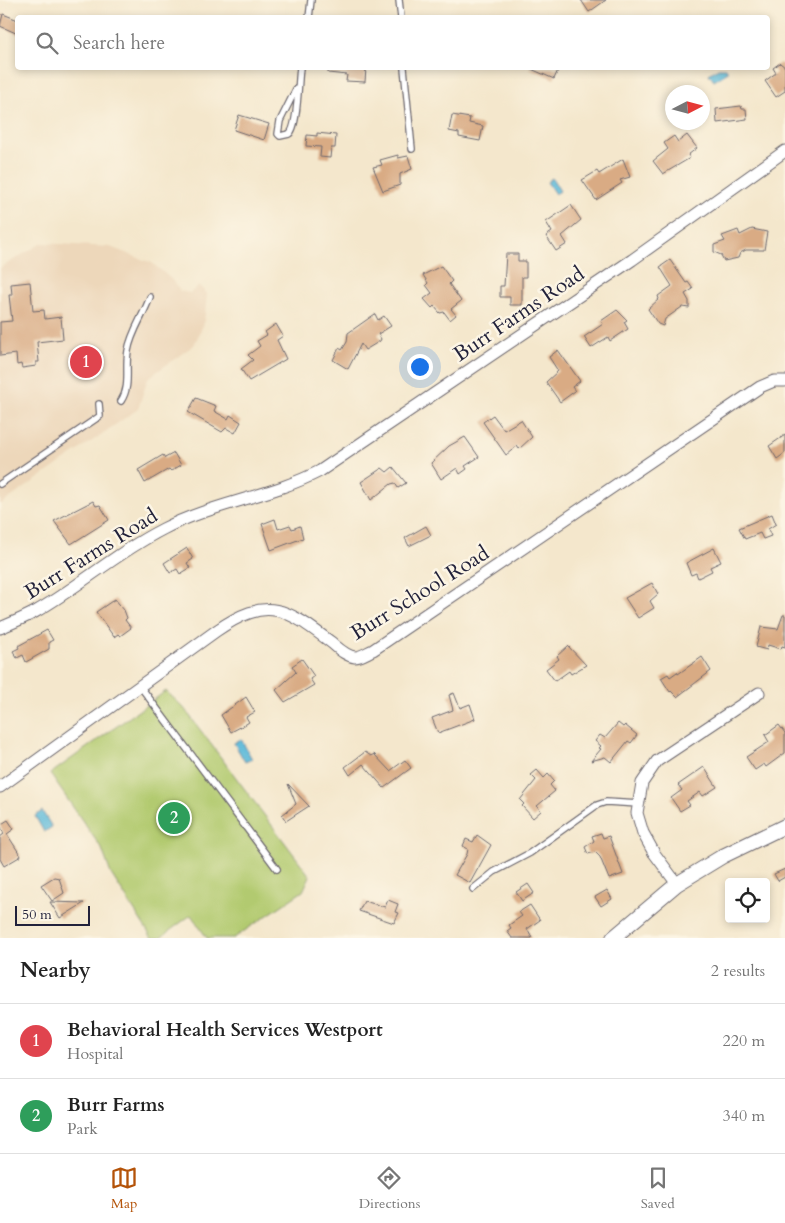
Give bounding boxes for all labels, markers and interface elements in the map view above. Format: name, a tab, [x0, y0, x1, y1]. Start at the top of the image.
search box	[15, 15, 770, 70]
icon: search	[33, 29, 61, 57]
text: Search here	[73, 30, 165, 56]
north arrow	[665, 85, 710, 130]
street label: Burr Farms Road	[448, 259, 590, 369]
pin: 1	[70, 343, 102, 381]
your location	[407, 354, 433, 380]
street label: Burr Farms Road	[19, 501, 163, 607]
street label: Burr School Road	[345, 539, 495, 647]
pin: 2	[158, 799, 190, 837]
map controls	[725, 878, 770, 923]
button: locate	[725, 878, 770, 923]
scale bar	[15, 903, 90, 926]
text: 50 m	[22, 905, 52, 924]
text: Nearby	[20, 956, 91, 985]
text: 2 results	[711, 960, 765, 982]
text: Behavioral Health Services Westport	[67, 1017, 383, 1043]
text: 1	[32, 1030, 40, 1052]
text: 220 m	[723, 1030, 765, 1052]
text: Hospital	[67, 1043, 123, 1065]
text: Burr Farms	[67, 1092, 164, 1118]
text: 2	[32, 1105, 40, 1127]
text: 340 m	[723, 1105, 765, 1127]
text: Park	[67, 1118, 98, 1140]
tab: Map	[110, 1164, 138, 1213]
tab: Directions	[359, 1164, 420, 1213]
tab: Saved	[641, 1164, 675, 1213]

